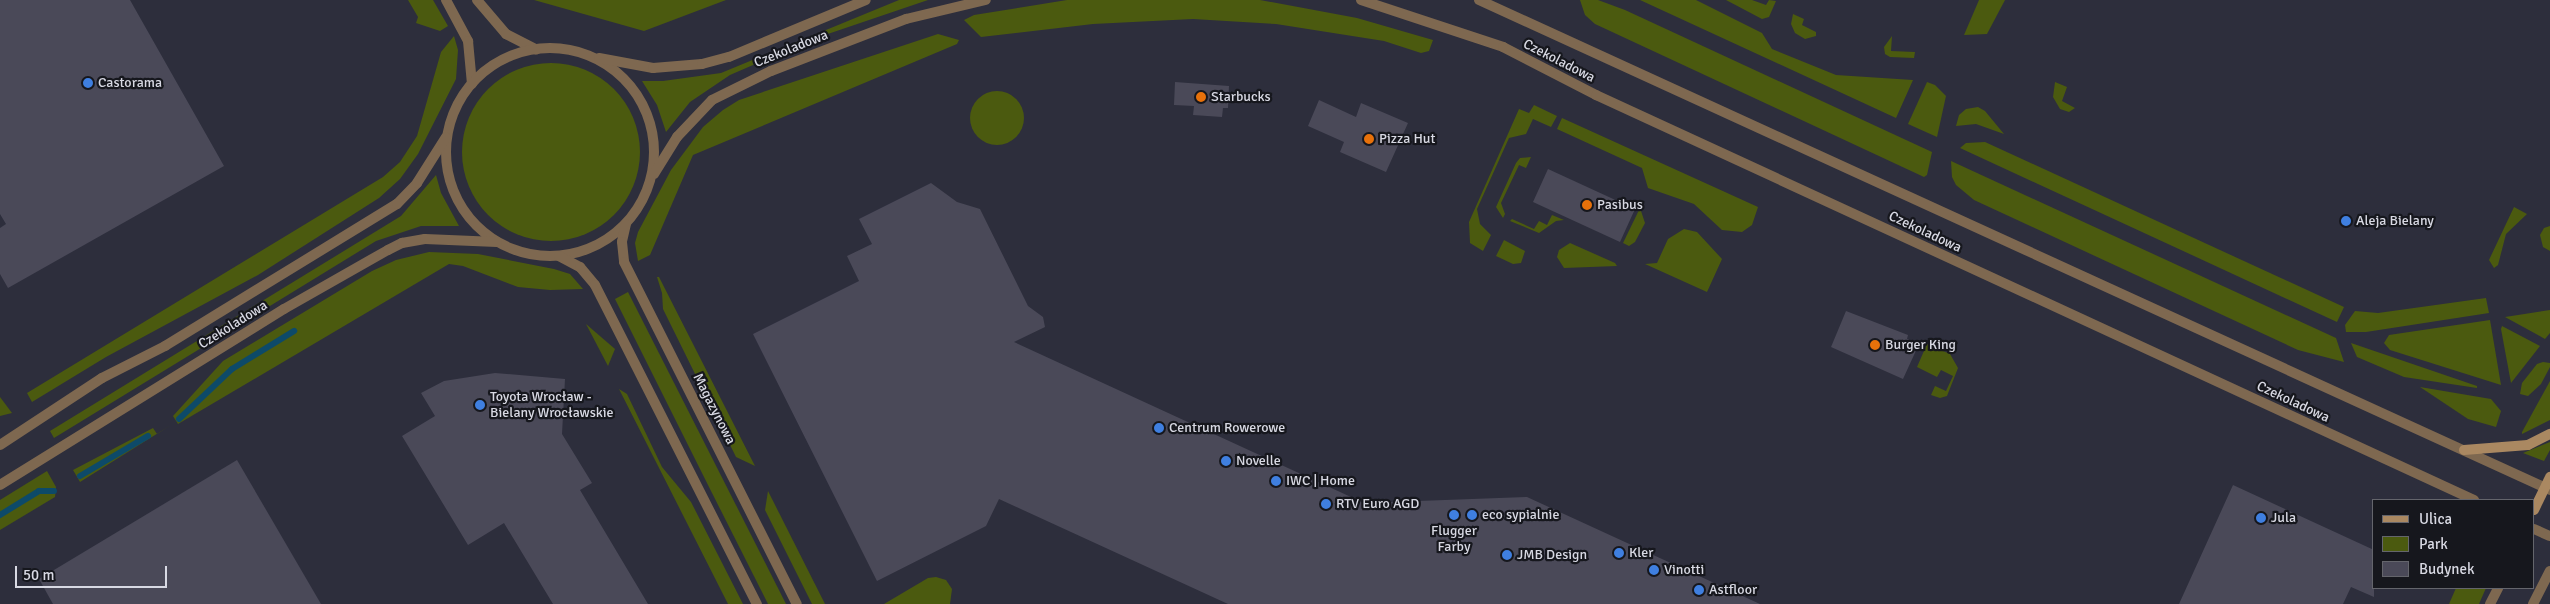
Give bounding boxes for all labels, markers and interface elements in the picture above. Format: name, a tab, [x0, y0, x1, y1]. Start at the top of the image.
street label: Czekoladowa	[752, 27, 830, 71]
street label: Czekoladowa	[1520, 36, 1598, 86]
place label: Castorama	[98, 75, 162, 91]
marker: Castorama	[82, 77, 94, 89]
place label: Starbucks	[1211, 89, 1271, 105]
marker: Starbucks	[1195, 91, 1207, 103]
place label: Pizza Hut	[1379, 131, 1435, 147]
marker: Pizza Hut	[1363, 133, 1375, 145]
place label: Pasibus	[1597, 197, 1643, 213]
marker: Pasibus	[1581, 199, 1593, 211]
street label: Czekoladowa	[1886, 208, 1964, 256]
place label: Aleja Bielany	[2356, 213, 2434, 229]
marker: Aleja Bielany	[2340, 215, 2352, 227]
street label: Czekoladowa	[195, 297, 271, 353]
place label: Burger King	[1885, 337, 1956, 353]
marker: Burger King	[1869, 339, 1881, 351]
street label: Magazynowa	[689, 371, 739, 447]
street label: Czekoladowa	[2254, 378, 2332, 426]
place label: Toyota Wrocław - Bielany Wrocławskie	[490, 389, 614, 422]
marker: Toyota Wrocław - Bielany Wrocławskie	[474, 399, 486, 411]
place label: Centrum Rowerowe	[1169, 420, 1285, 436]
marker: Centrum Rowerowe	[1153, 422, 1165, 434]
place label: Novelle	[1236, 453, 1281, 469]
marker: Novelle	[1220, 455, 1232, 467]
place label: IWC | Home	[1286, 473, 1355, 489]
marker: IWC | Home	[1270, 475, 1282, 487]
place label: RTV Euro AGD	[1336, 496, 1419, 512]
marker: RTV Euro AGD	[1320, 498, 1332, 510]
legend	[2372, 499, 2535, 589]
place label: eco sypialnie	[1482, 507, 1559, 523]
marker: Flugger Farby	[1448, 509, 1460, 521]
marker: eco sypialnie	[1466, 509, 1478, 521]
place label: Jula	[2271, 510, 2296, 526]
text: Ulica	[2419, 510, 2452, 528]
marker: Jula	[2255, 512, 2267, 524]
place label: Flugger Farby	[1431, 523, 1477, 556]
text: Park	[2419, 535, 2448, 553]
place label: Kler	[1629, 545, 1653, 561]
place label: JMB Design	[1517, 547, 1587, 563]
marker: Kler	[1613, 547, 1625, 559]
marker: JMB Design	[1501, 549, 1513, 561]
scale bar	[18, 556, 170, 588]
text: Budynek	[2419, 560, 2474, 578]
place label: Vinotti	[1664, 562, 1704, 578]
marker: Vinotti	[1648, 564, 1660, 576]
text: 50 m	[23, 566, 54, 584]
place label: Astfloor	[1709, 582, 1757, 598]
marker: Astfloor	[1693, 584, 1705, 596]

